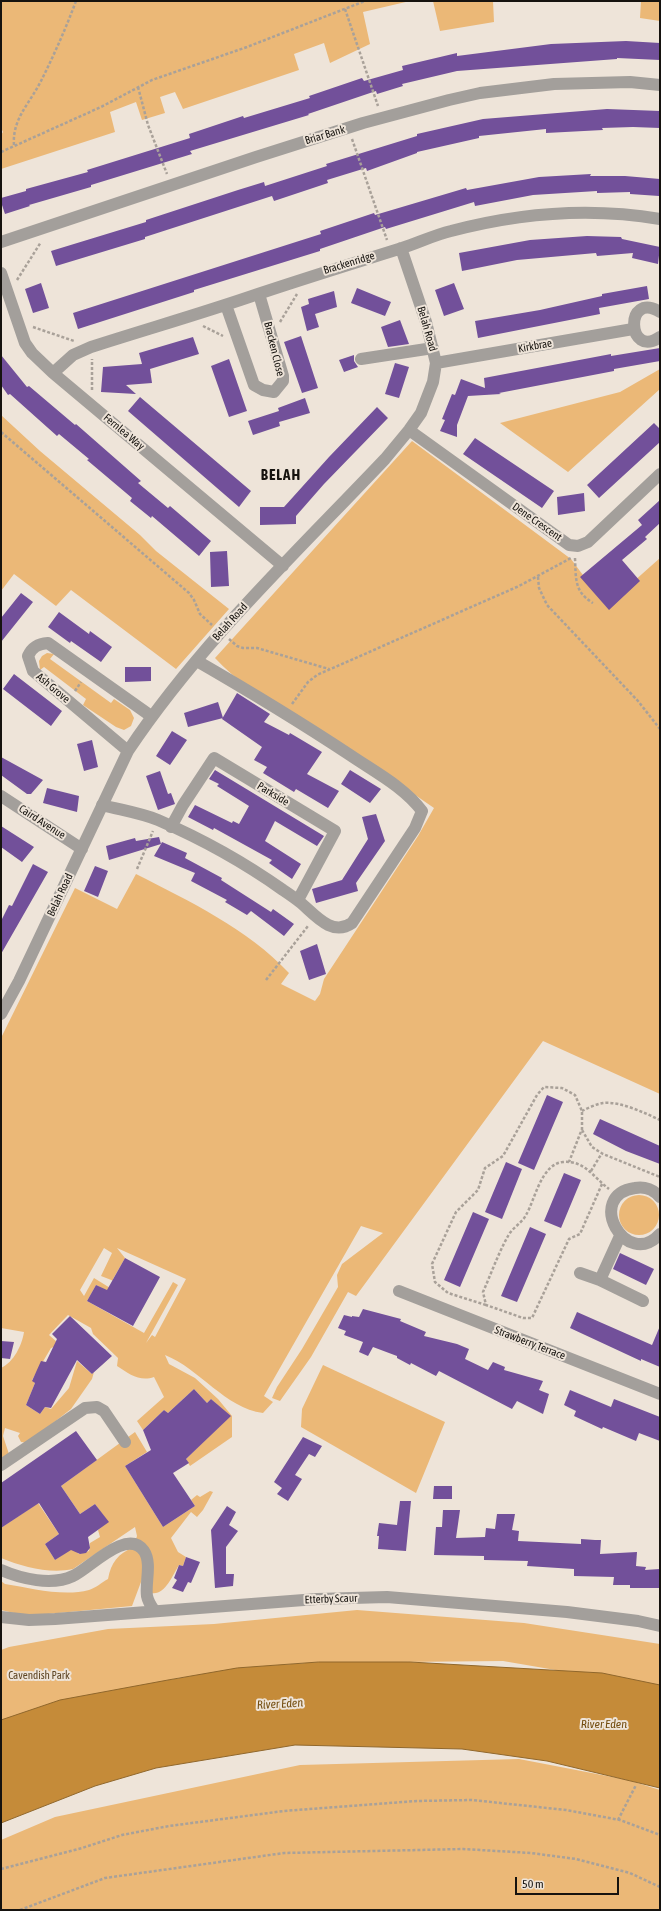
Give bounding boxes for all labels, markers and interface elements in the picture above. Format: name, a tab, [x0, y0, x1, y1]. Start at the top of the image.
street label: Briar Bank	[303, 123, 347, 147]
street label: Brackenridge	[322, 249, 376, 277]
street label: Belah Road	[414, 305, 440, 353]
street label: Bracken Close	[261, 320, 287, 378]
street label: Kirkbrae	[517, 337, 553, 355]
street label: Fernlea Way	[101, 411, 147, 453]
district label: BELAH	[261, 466, 301, 484]
street label: Dene Crescent	[510, 500, 564, 544]
street label: Belah Road	[210, 600, 250, 644]
street label: Ash Grove	[34, 670, 72, 706]
street label: Parkside	[255, 779, 291, 809]
street label: Caird Avenue	[16, 802, 68, 842]
street label: Belah Road	[44, 871, 76, 919]
street label: Strawberry Terrace	[493, 1323, 567, 1363]
street label: Etterby Scaur	[304, 1591, 358, 1607]
park label: Cavendish Park	[8, 1669, 70, 1683]
water label: River Eden	[257, 1696, 303, 1712]
water label: River Eden	[581, 1717, 627, 1731]
scale bar	[517, 1869, 621, 1895]
text: 50 m	[522, 1877, 544, 1891]

